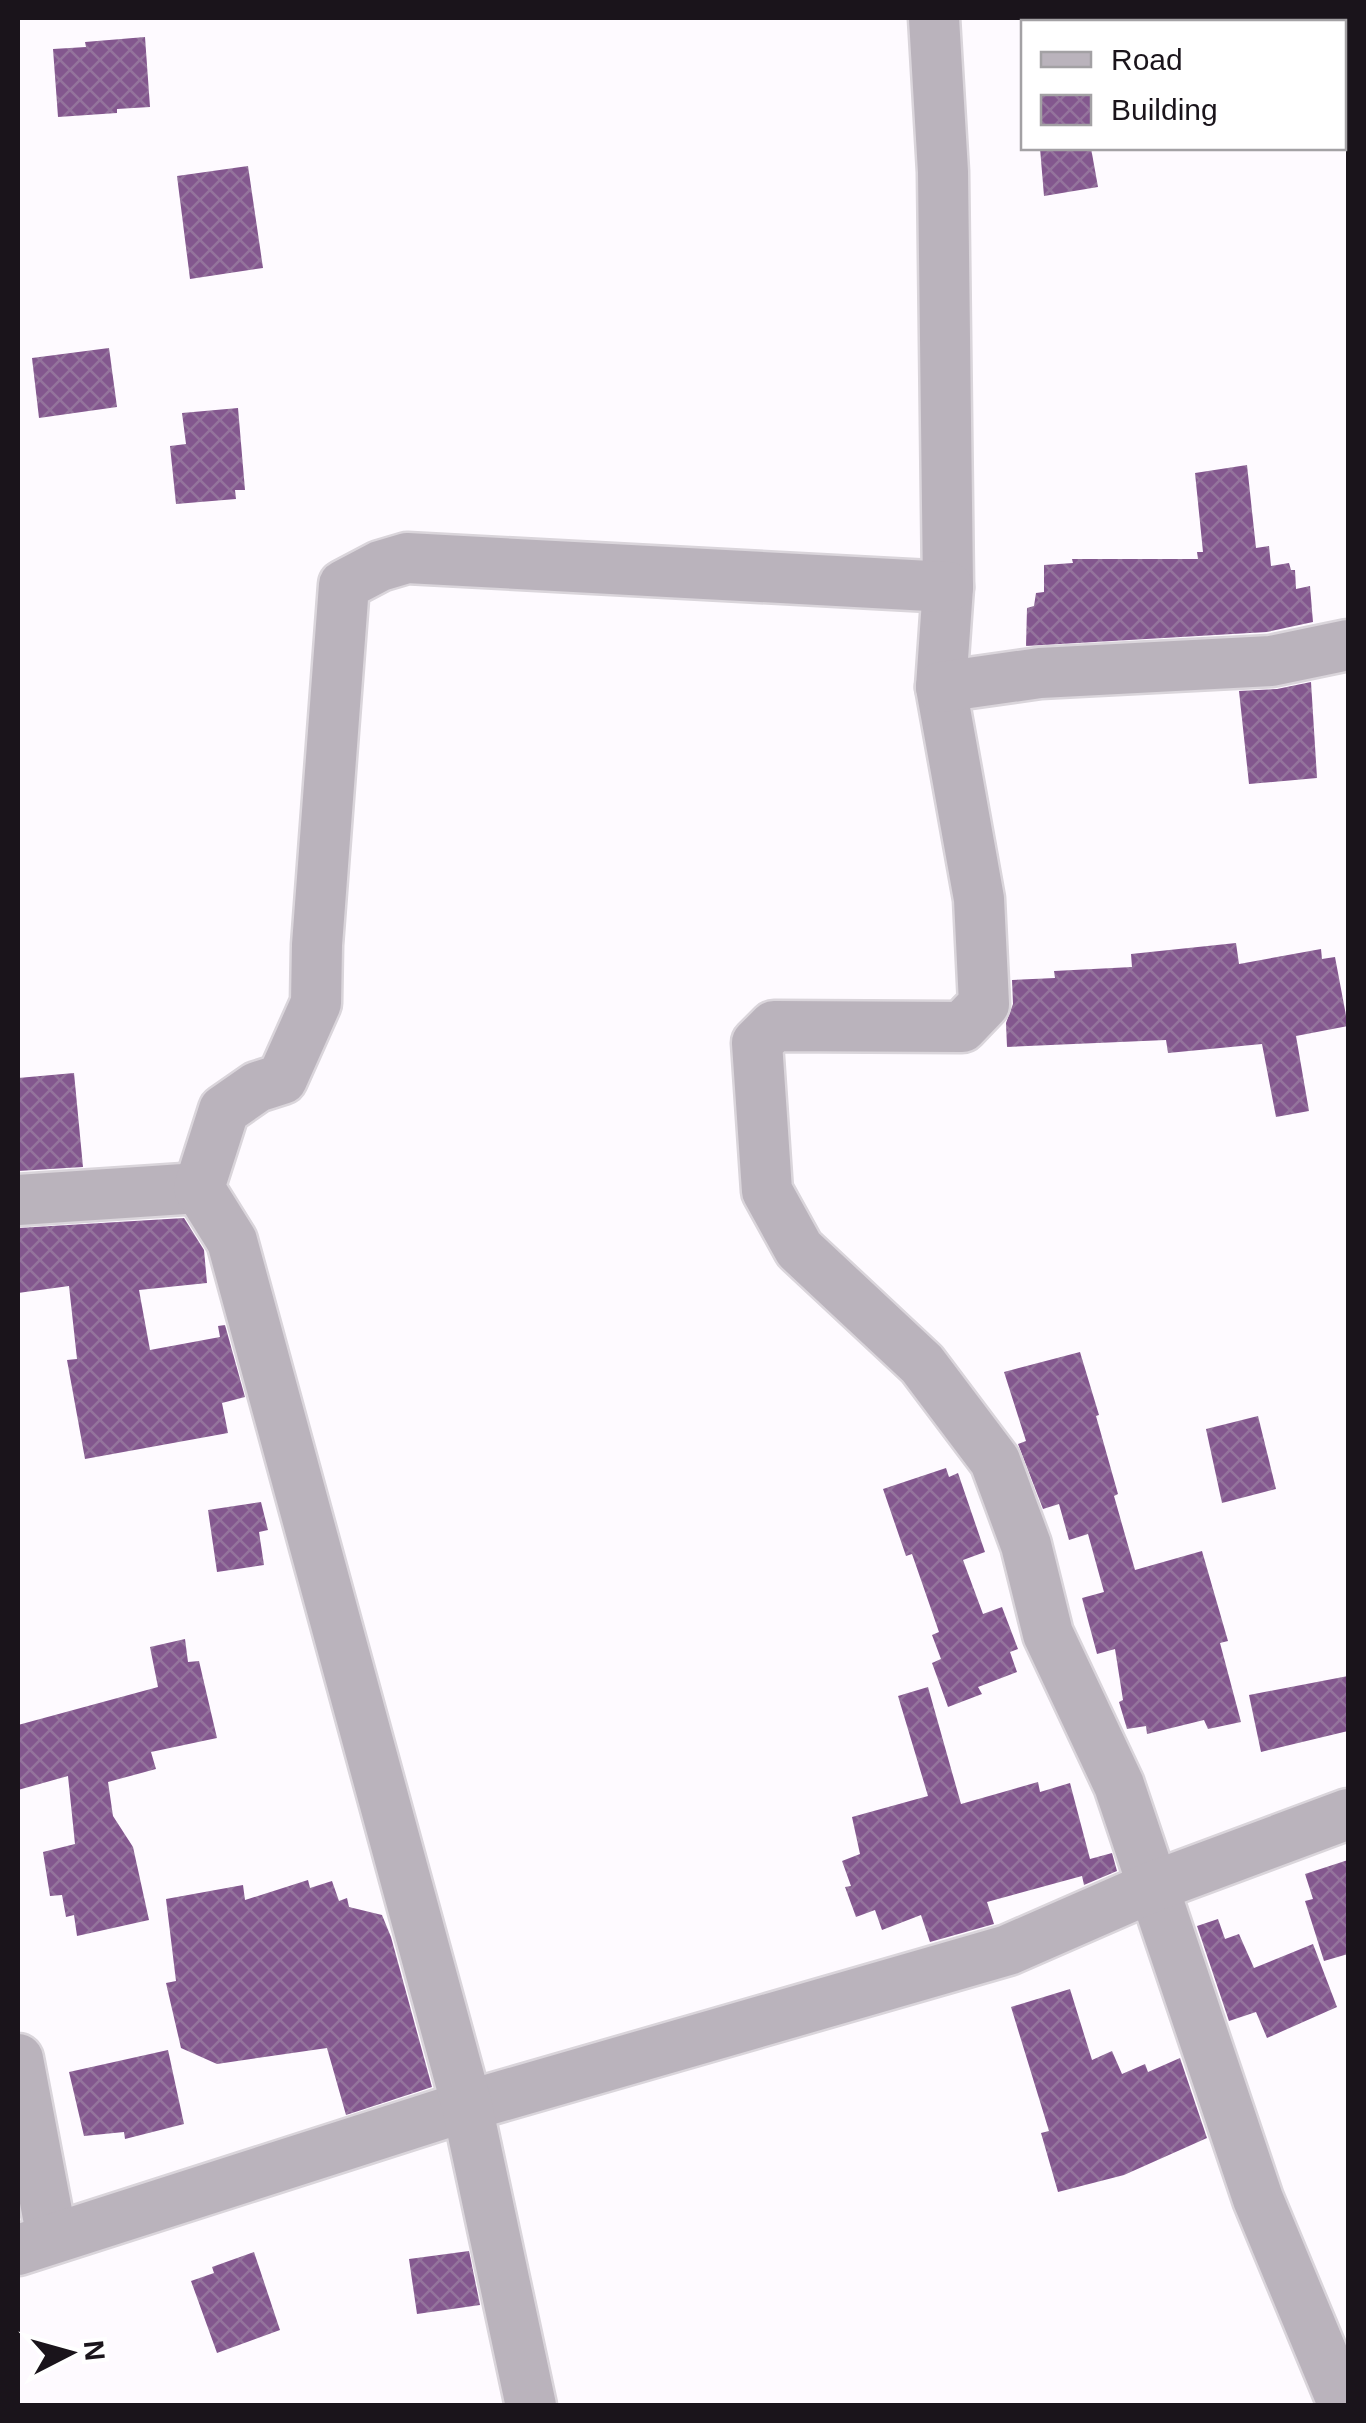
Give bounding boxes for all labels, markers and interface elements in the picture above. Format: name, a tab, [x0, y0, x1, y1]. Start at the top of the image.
legend	[1021, 20, 1346, 150]
text: Road	[1111, 43, 1183, 76]
text: Building	[1111, 93, 1218, 126]
north arrow	[20, 2303, 120, 2403]
text: N	[78, 2339, 111, 2362]

